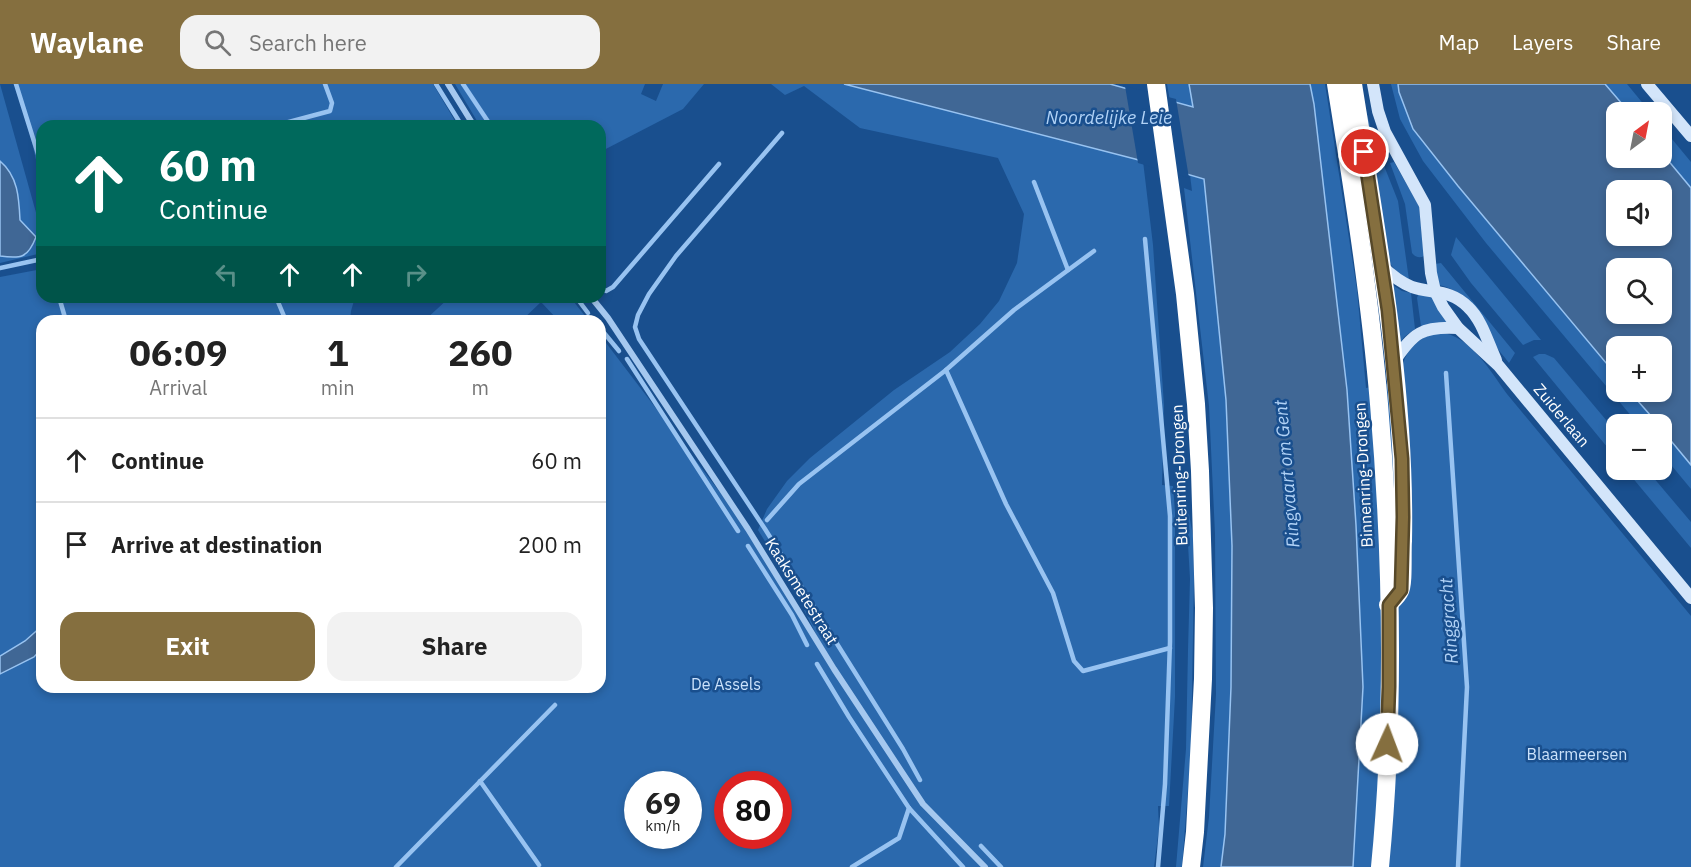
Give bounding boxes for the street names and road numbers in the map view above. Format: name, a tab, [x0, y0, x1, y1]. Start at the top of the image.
street label: Zuiderlaan	[1530, 379, 1594, 451]
street label: Binnenring-Drongen	[1349, 402, 1377, 548]
street label: Buitenring-Drongen	[1167, 404, 1191, 546]
street label: Kaaksmetestraat	[761, 534, 843, 648]

